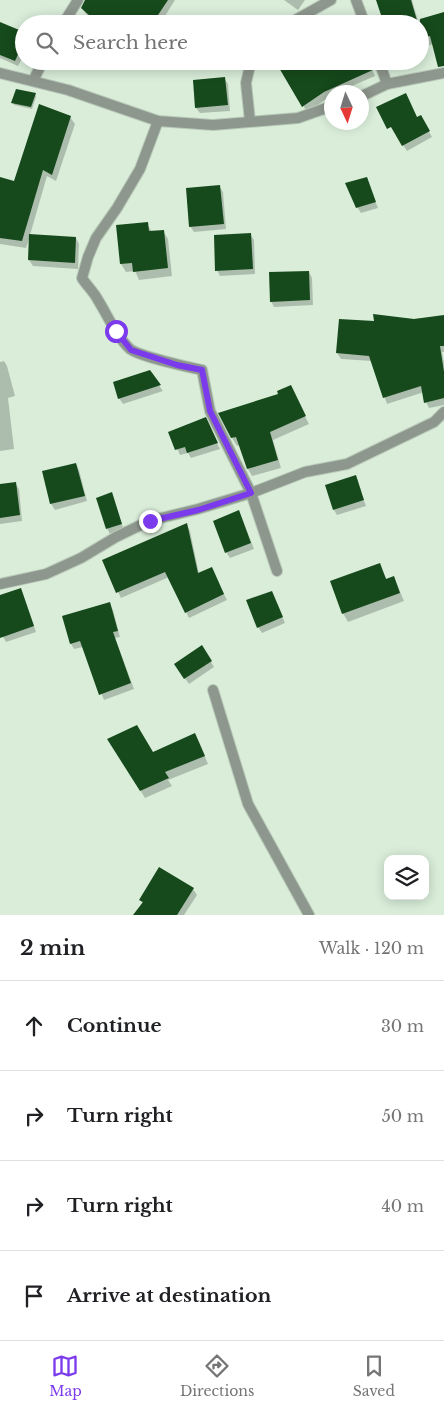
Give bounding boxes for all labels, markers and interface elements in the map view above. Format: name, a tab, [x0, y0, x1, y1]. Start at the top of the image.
search box	[15, 15, 429, 70]
icon: search	[33, 29, 61, 57]
text: Search here	[73, 31, 188, 54]
north arrow	[324, 85, 369, 130]
route start	[105, 320, 128, 343]
route end	[139, 510, 162, 533]
map controls	[384, 855, 429, 900]
button: layers	[384, 855, 429, 900]
text: 2 min	[20, 935, 85, 961]
text: Walk · 120 m	[319, 938, 424, 958]
icon: ahead	[20, 1012, 48, 1040]
text: Continue	[67, 1014, 162, 1037]
text: 30 m	[381, 1016, 424, 1036]
icon: right	[20, 1102, 48, 1130]
text: Turn right	[67, 1104, 173, 1127]
text: 50 m	[382, 1106, 424, 1126]
icon: right	[20, 1192, 48, 1220]
text: Turn right	[67, 1194, 173, 1217]
text: 40 m	[381, 1196, 424, 1216]
icon: arrive	[20, 1282, 48, 1310]
text: Arrive at destination	[67, 1284, 271, 1307]
tab: Map	[49, 1352, 82, 1400]
tab: Directions	[180, 1352, 254, 1400]
tab: Saved	[353, 1352, 395, 1400]

